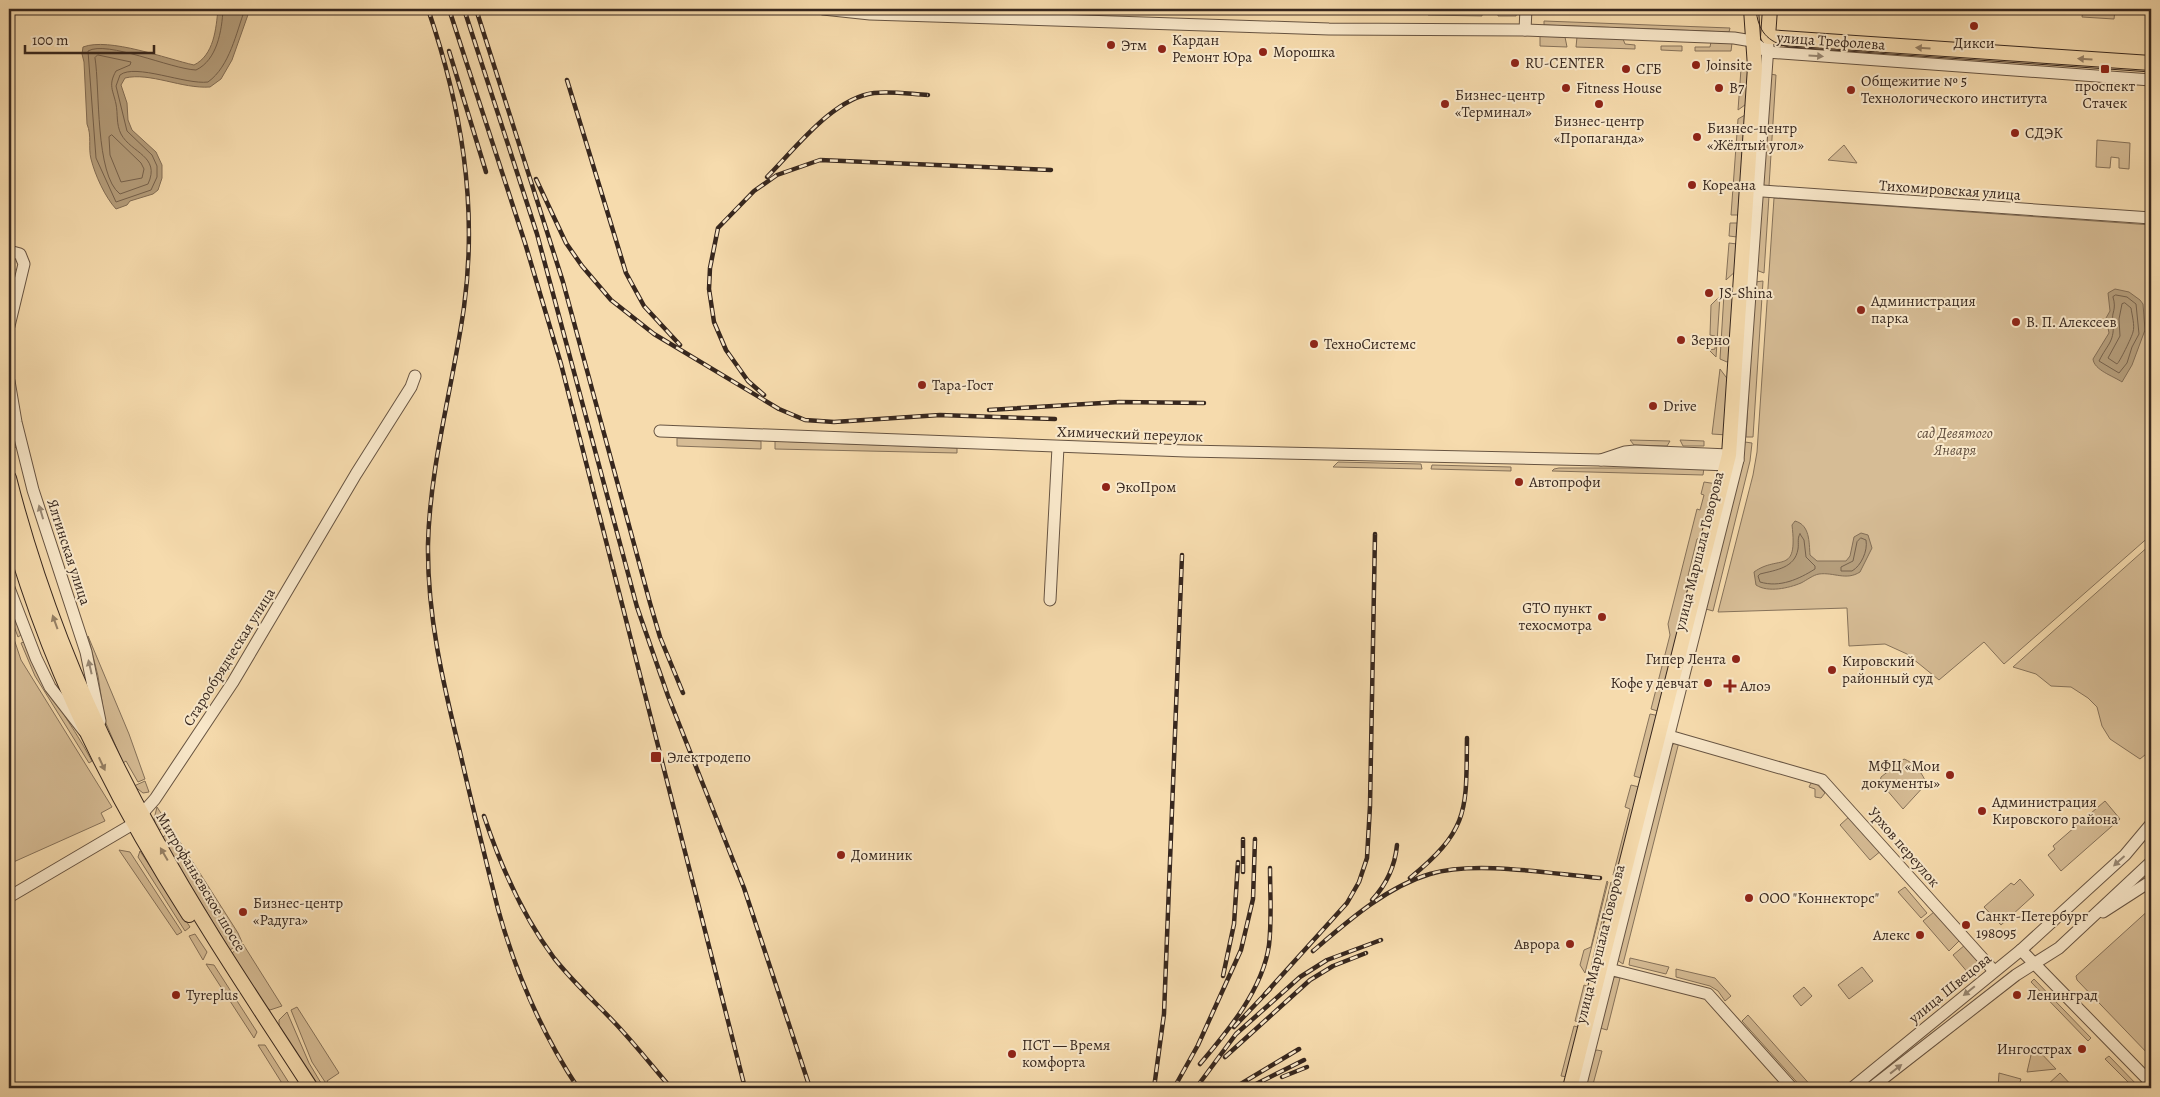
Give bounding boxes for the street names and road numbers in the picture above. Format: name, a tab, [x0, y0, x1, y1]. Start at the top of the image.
street label: улица Трефолева	[1775, 27, 1886, 55]
street label: Тихомировская улица	[1878, 175, 2022, 205]
street label: Химический переулок	[1057, 421, 1204, 447]
street label: улица Маршала Говорова	[1669, 469, 1728, 634]
street label: Ялтинская улица	[42, 496, 96, 608]
street label: Старообрядческая улица	[178, 584, 280, 730]
street label: Урхов переулок	[1864, 803, 1945, 892]
street label: Митрофаньевское шоссе	[151, 809, 251, 956]
street label: улица Маршала Говорова	[1570, 862, 1629, 1027]
street label: улица Швецова	[1904, 948, 1996, 1028]

